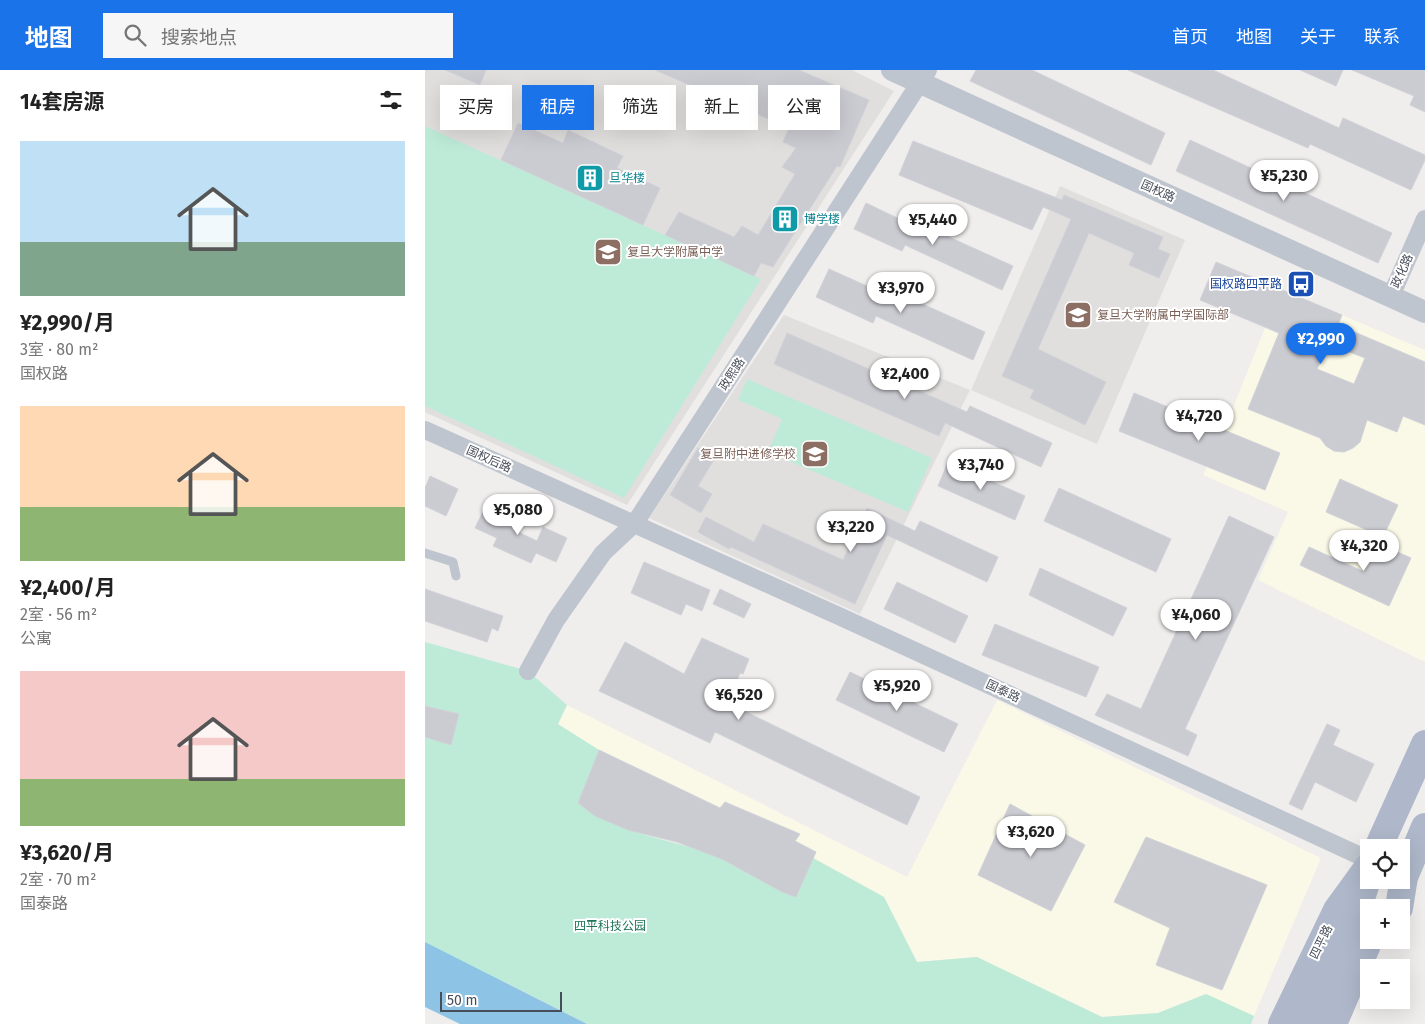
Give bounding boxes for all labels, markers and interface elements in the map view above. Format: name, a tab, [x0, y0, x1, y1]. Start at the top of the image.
search box	[103, 13, 453, 58]
icon: search	[121, 21, 149, 49]
text: 地图	[25, 24, 73, 52]
text: 搜索地点	[161, 26, 237, 49]
text: 首页	[1172, 26, 1208, 48]
text: 地图	[1236, 26, 1272, 48]
text: 关于	[1300, 26, 1336, 48]
text: 联系	[1364, 26, 1400, 48]
chip: 买房	[440, 85, 512, 130]
chip: 租房	[522, 85, 594, 130]
chip: 筛选	[604, 85, 676, 130]
chip: 新上	[686, 85, 758, 130]
chip: 公寓	[768, 85, 840, 130]
icon: filters	[377, 86, 405, 114]
text: 14套房源	[20, 89, 105, 115]
pin: ¥5,230	[1243, 160, 1325, 202]
building icon: 旦华楼	[575, 163, 605, 193]
text: ¥5,230	[1260, 166, 1308, 185]
place label: 旦华楼	[609, 171, 645, 185]
icon: home	[168, 174, 258, 264]
street label: 国权路	[1139, 177, 1177, 205]
building icon: 博学楼	[770, 204, 800, 234]
pin: ¥5,440	[892, 204, 974, 246]
text: ¥5,440	[909, 210, 957, 229]
place label: 博学楼	[804, 212, 840, 226]
school or university icon: 复旦大学附属中学	[593, 237, 623, 267]
place label: 复旦大学附属中学	[627, 245, 723, 259]
street label: 政化路	[1388, 252, 1416, 290]
bus stop icon: 国权路四平路	[1286, 269, 1316, 299]
pin: ¥3,970	[860, 272, 942, 314]
place label: 国权路四平路	[1210, 277, 1282, 291]
text: ¥3,970	[878, 278, 924, 297]
school or university icon: 复旦大学附属中学国际部	[1063, 300, 1093, 330]
place label: 复旦大学附属中学国际部	[1097, 308, 1229, 322]
text: ¥2,990/月	[20, 310, 115, 336]
pin: ¥2,990	[1280, 322, 1362, 365]
text: ¥2,990	[1297, 329, 1345, 348]
text: 3室 · 80 m²	[20, 340, 98, 359]
street label: 政熙路	[716, 355, 748, 393]
pin: ¥2,400	[864, 358, 946, 400]
text: 国权路	[20, 364, 68, 383]
text: ¥2,400	[881, 364, 929, 383]
pin: ¥4,720	[1158, 400, 1240, 442]
text: ¥4,720	[1176, 406, 1222, 425]
icon: home	[168, 439, 258, 529]
school or university icon: 复旦附中进修学校	[800, 439, 830, 469]
street label: 国权后路	[464, 443, 514, 475]
place label: 复旦附中进修学校	[700, 447, 796, 461]
pin: ¥3,740	[940, 448, 1022, 491]
text: ¥3,740	[958, 455, 1004, 474]
pin: ¥5,080	[477, 494, 559, 536]
text: ¥5,080	[493, 500, 543, 519]
pin: ¥3,220	[810, 510, 892, 553]
text: ¥3,220	[828, 517, 874, 536]
pin: ¥4,320	[1323, 530, 1405, 572]
text: ¥4,320	[1340, 536, 1388, 555]
text: ¥2,400/月	[20, 575, 115, 601]
pin: ¥4,060	[1155, 598, 1237, 641]
text: 2室 · 56 m²	[20, 605, 97, 624]
text: ¥4,060	[1171, 605, 1221, 624]
text: 公寓	[20, 629, 52, 648]
pin: ¥5,920	[856, 670, 938, 712]
text: ¥5,920	[873, 676, 921, 695]
street label: 国泰路	[984, 677, 1022, 705]
pin: ¥6,520	[698, 678, 780, 721]
text: ¥6,520	[715, 685, 763, 704]
icon: home	[168, 704, 258, 794]
pin: ¥3,620	[990, 816, 1072, 858]
text: ¥3,620	[1007, 822, 1055, 841]
map controls	[1360, 839, 1410, 1009]
button: locate	[1360, 839, 1410, 889]
text: ¥3,620/月	[20, 840, 114, 866]
text: 2室 · 70 m²	[20, 870, 96, 889]
text: 国泰路	[20, 894, 68, 913]
button: +	[1360, 899, 1410, 949]
park label: 四平科技公园	[574, 919, 646, 933]
street label: 四平路	[1307, 923, 1335, 961]
button: −	[1360, 959, 1410, 1009]
scale bar	[440, 989, 563, 1012]
text: 50 m	[447, 992, 478, 1009]

